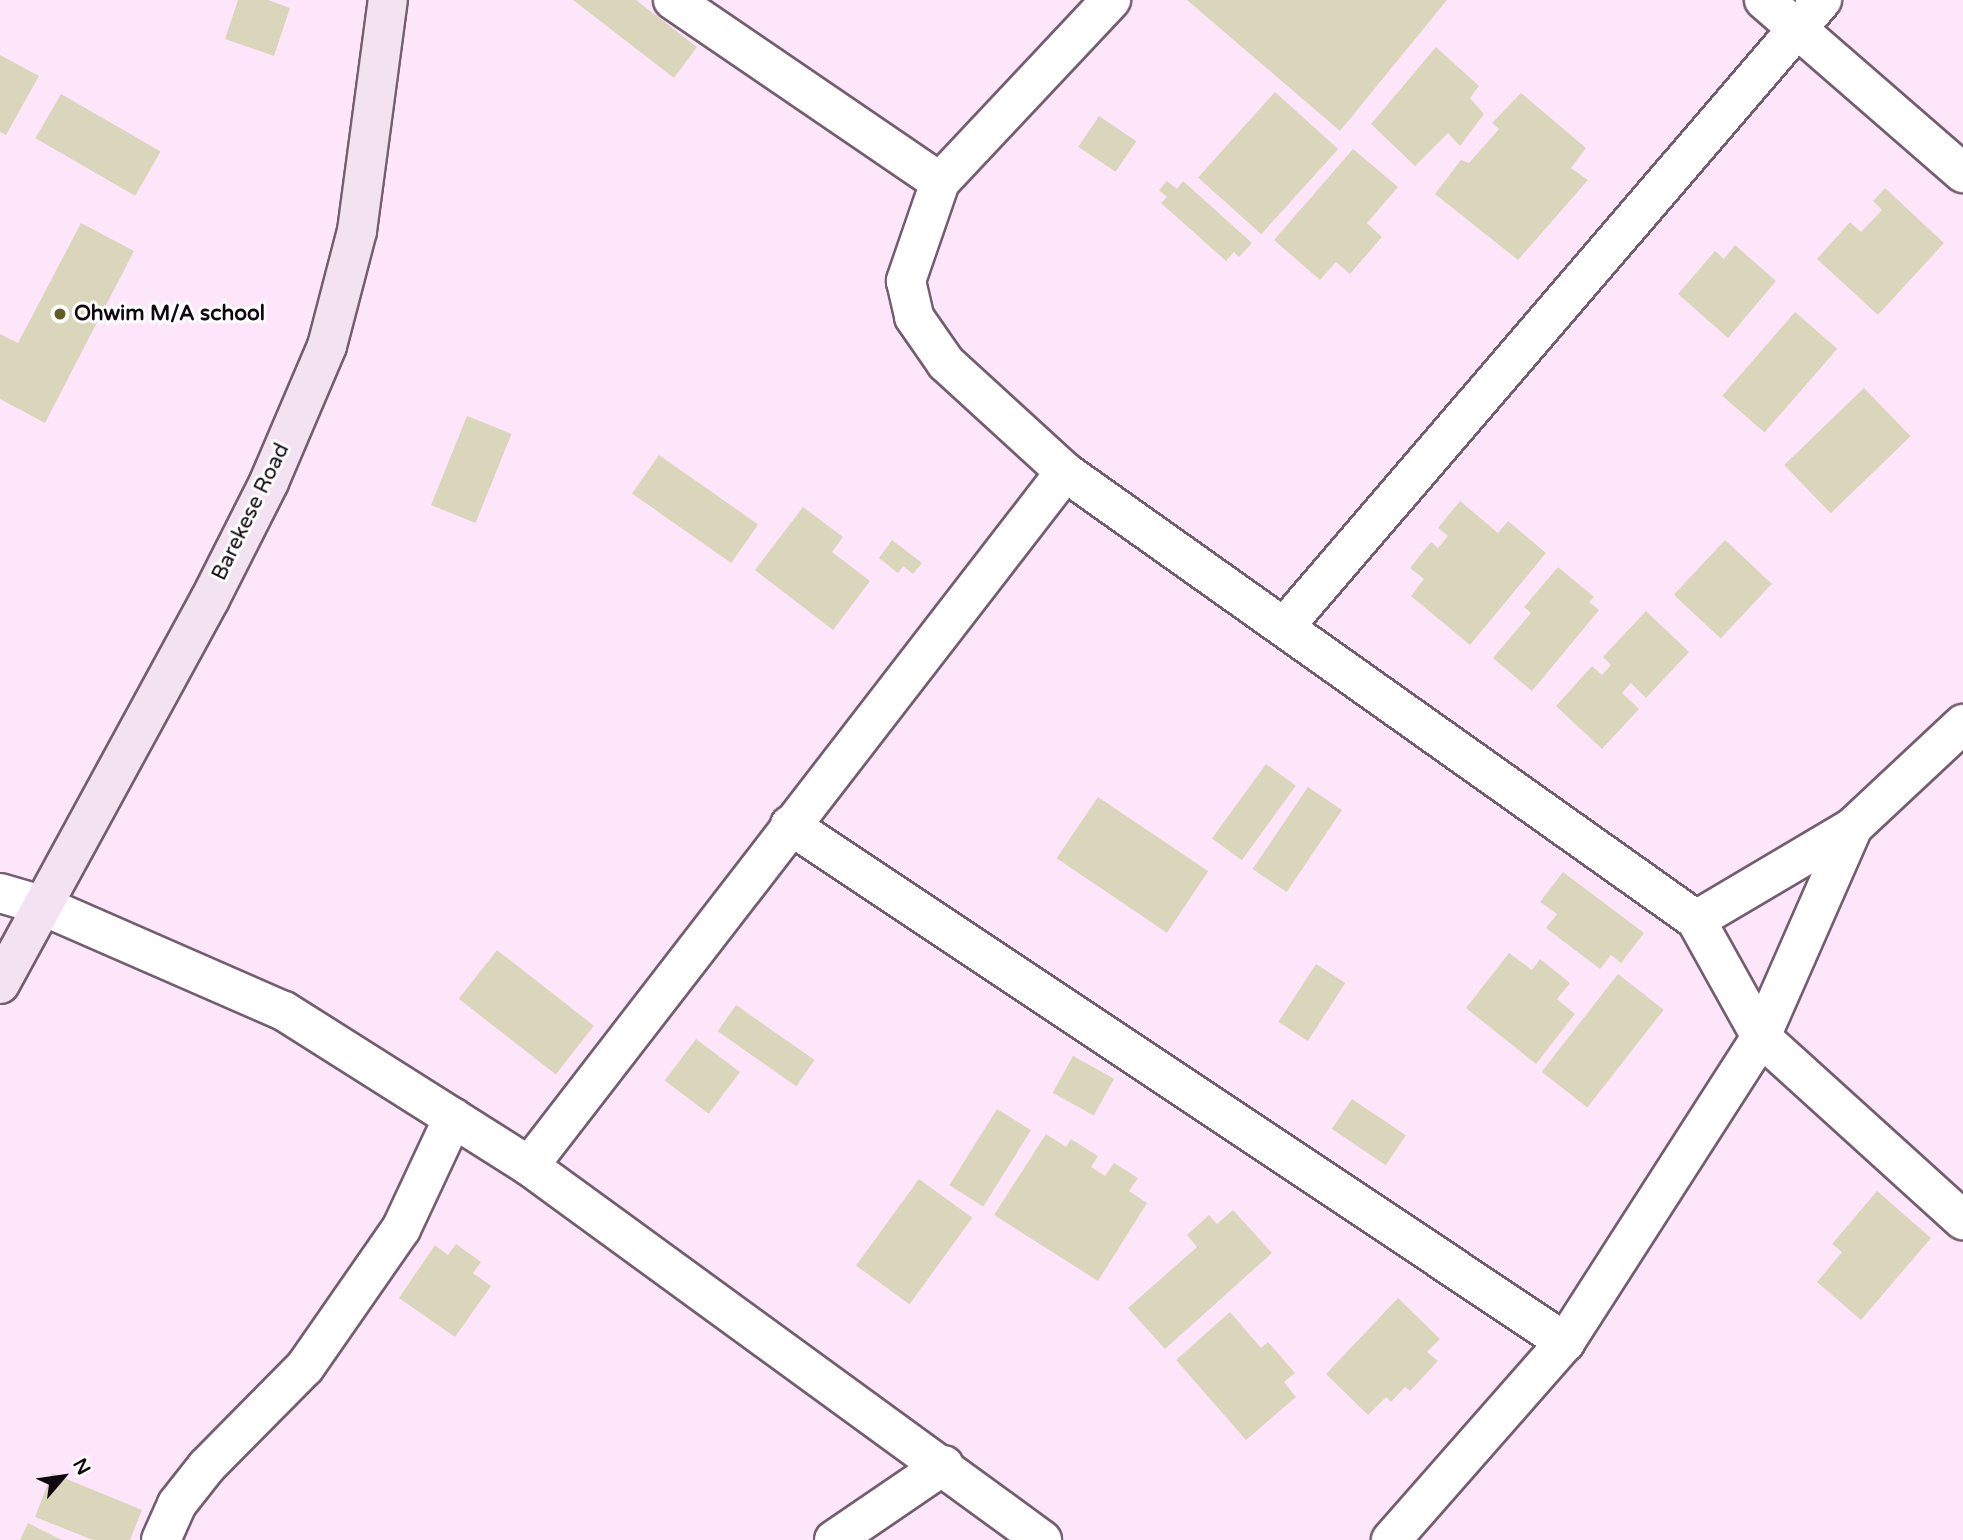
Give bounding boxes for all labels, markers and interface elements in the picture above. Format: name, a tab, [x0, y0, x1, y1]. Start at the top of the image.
place label: Ohwim M/A school	[74, 301, 265, 327]
marker: Ohwim M/A school	[52, 306, 68, 322]
street label: Barekese Road	[207, 439, 295, 585]
north arrow	[28, 1442, 98, 1512]
text: N	[68, 1455, 95, 1479]

